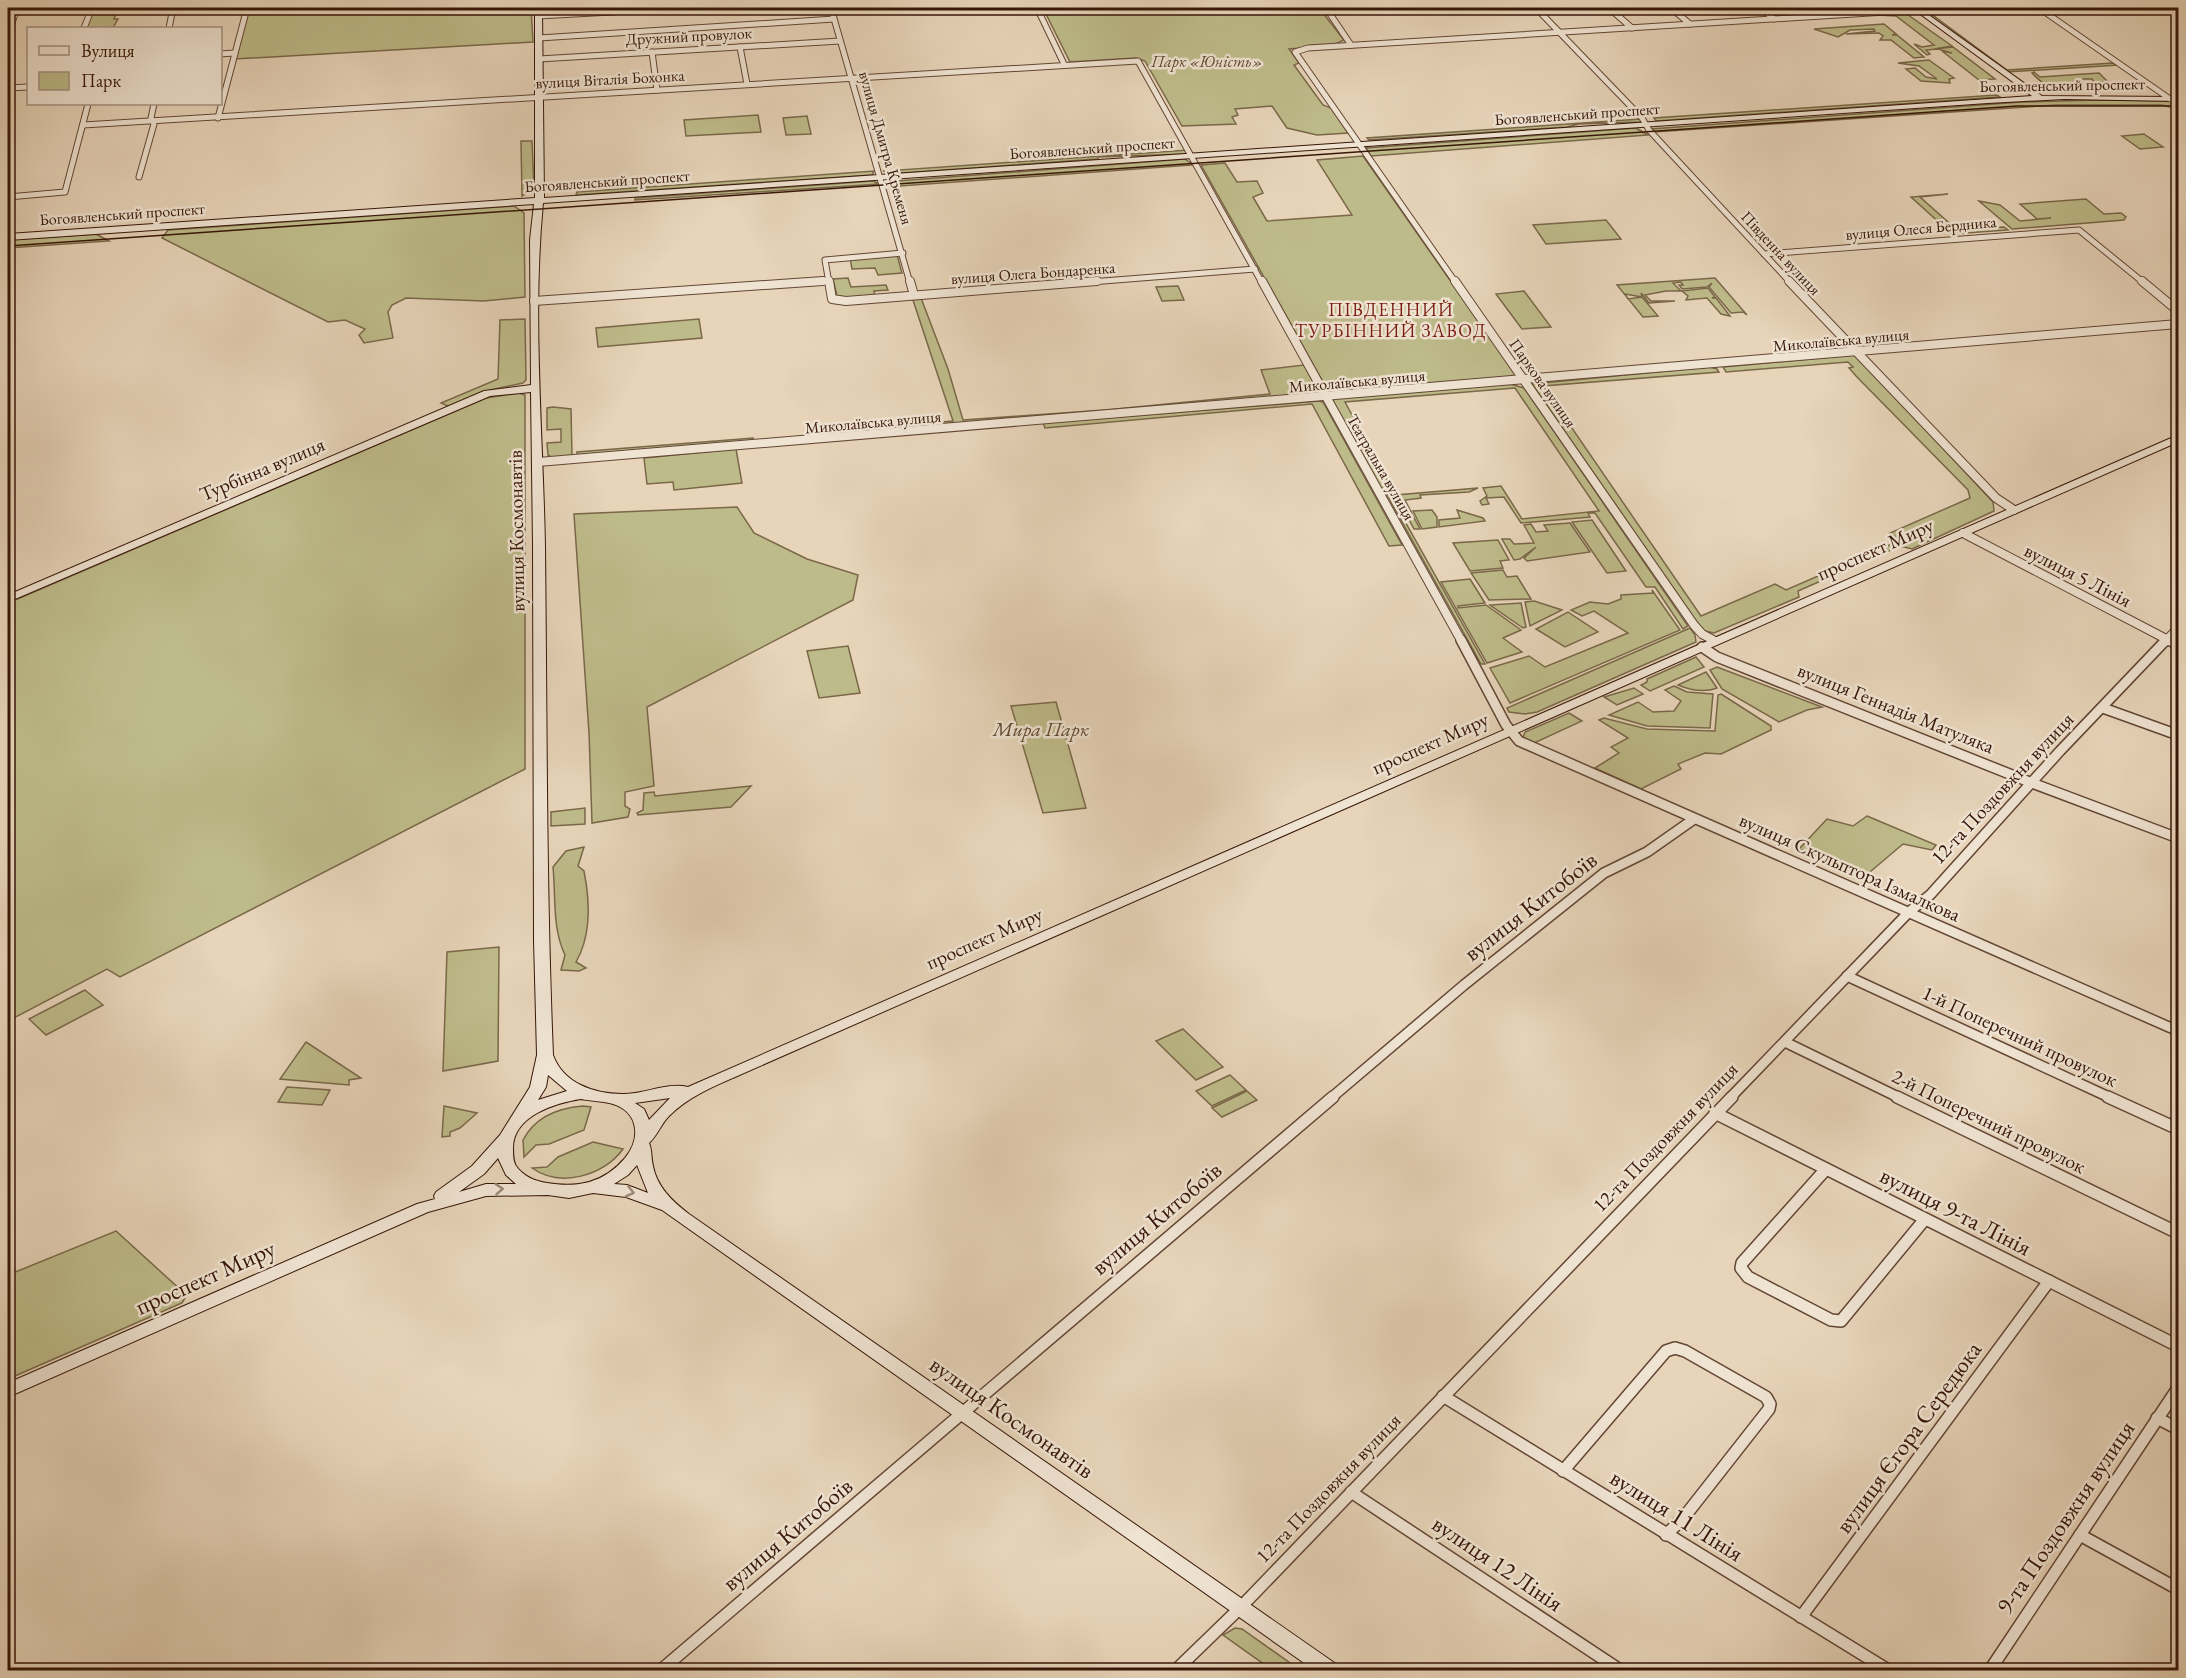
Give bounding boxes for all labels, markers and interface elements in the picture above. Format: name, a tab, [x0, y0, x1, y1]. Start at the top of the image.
street label: Дружний провулок	[625, 22, 753, 50]
legend	[27, 27, 222, 105]
text: Вулиця	[81, 39, 134, 62]
park label: Парк «Юність»	[1150, 51, 1263, 72]
street label: вулиця Віталія Бохонка	[535, 65, 686, 93]
text: Парк	[81, 69, 121, 92]
street label: вулиця Дмитра Кременя	[854, 69, 918, 227]
street label: Богоявленський проспект	[1979, 73, 2146, 97]
street label: Богоявленський проспект	[1494, 98, 1661, 130]
street label: Богоявленський проспект	[1009, 132, 1176, 164]
street label: Богоявленський проспект	[524, 165, 691, 197]
street label: Богоявленський проспект	[39, 198, 206, 230]
street label: Південна вулиця	[1736, 206, 1826, 300]
street label: вулиця Олеся Бердника	[1845, 211, 1998, 245]
street label: вулиця Олега Бондаренка	[950, 257, 1117, 289]
district label: ПІВДЕННИЙ ТУРБІННИЙ ЗАВОД	[1295, 298, 1487, 342]
street label: Миколаївська вулиця	[1772, 324, 1910, 356]
street label: Паркова вулиця	[1505, 334, 1581, 432]
street label: Миколаївська вулиця	[1288, 365, 1426, 397]
street label: Миколаївська вулиця	[804, 406, 942, 438]
street label: Театральна вулиця	[1342, 410, 1420, 524]
street label: Турбінна вулиця	[195, 431, 329, 507]
street label: вулиця Космонавтів	[502, 450, 530, 612]
street label: проспект Миру	[1813, 512, 1938, 586]
street label: вулиця 5 Лінія	[2020, 537, 2136, 613]
street label: вулиця Геннадія Матуляка	[1794, 657, 1998, 759]
street label: проспект Миру	[1368, 706, 1493, 780]
street label: 12-та Поздовжня вулиця	[1925, 706, 2079, 870]
park label: Мира Парк	[992, 716, 1090, 742]
street label: вулиця Скульптора Ізмалкова	[1735, 806, 1965, 928]
street label: вулиця Китобоїв	[1457, 844, 1603, 968]
street label: проспект Миру	[922, 901, 1047, 975]
street label: 1-й Поперечний провулок	[1918, 979, 2122, 1093]
street label: 12-та Поздовжня вулиця	[1587, 1056, 1743, 1217]
street label: 2-й Поперечний провулок	[1888, 1063, 2091, 1179]
street label: вулиця Китобоїв	[1084, 1154, 1228, 1282]
street label: вулиця 9-та Лінія	[1875, 1159, 2037, 1263]
one-way arrow	[495, 1183, 504, 1196]
one-way arrow	[625, 1185, 635, 1198]
street label: проспект Миру	[130, 1232, 280, 1322]
street label: вулиця Єгора Середюка	[1828, 1335, 1988, 1539]
street label: вулиця Космонавтів	[924, 1349, 1100, 1485]
street label: 12-та Поздовжня вулиця	[1250, 1407, 1406, 1568]
street label: 9-та Поздовжня вулиця	[1989, 1414, 2141, 1620]
street label: вулиця 11 Лінія	[1604, 1462, 1750, 1568]
street label: вулиця Китобоїв	[715, 1470, 859, 1598]
street label: вулиця 12 Лінія	[1426, 1508, 1570, 1618]

